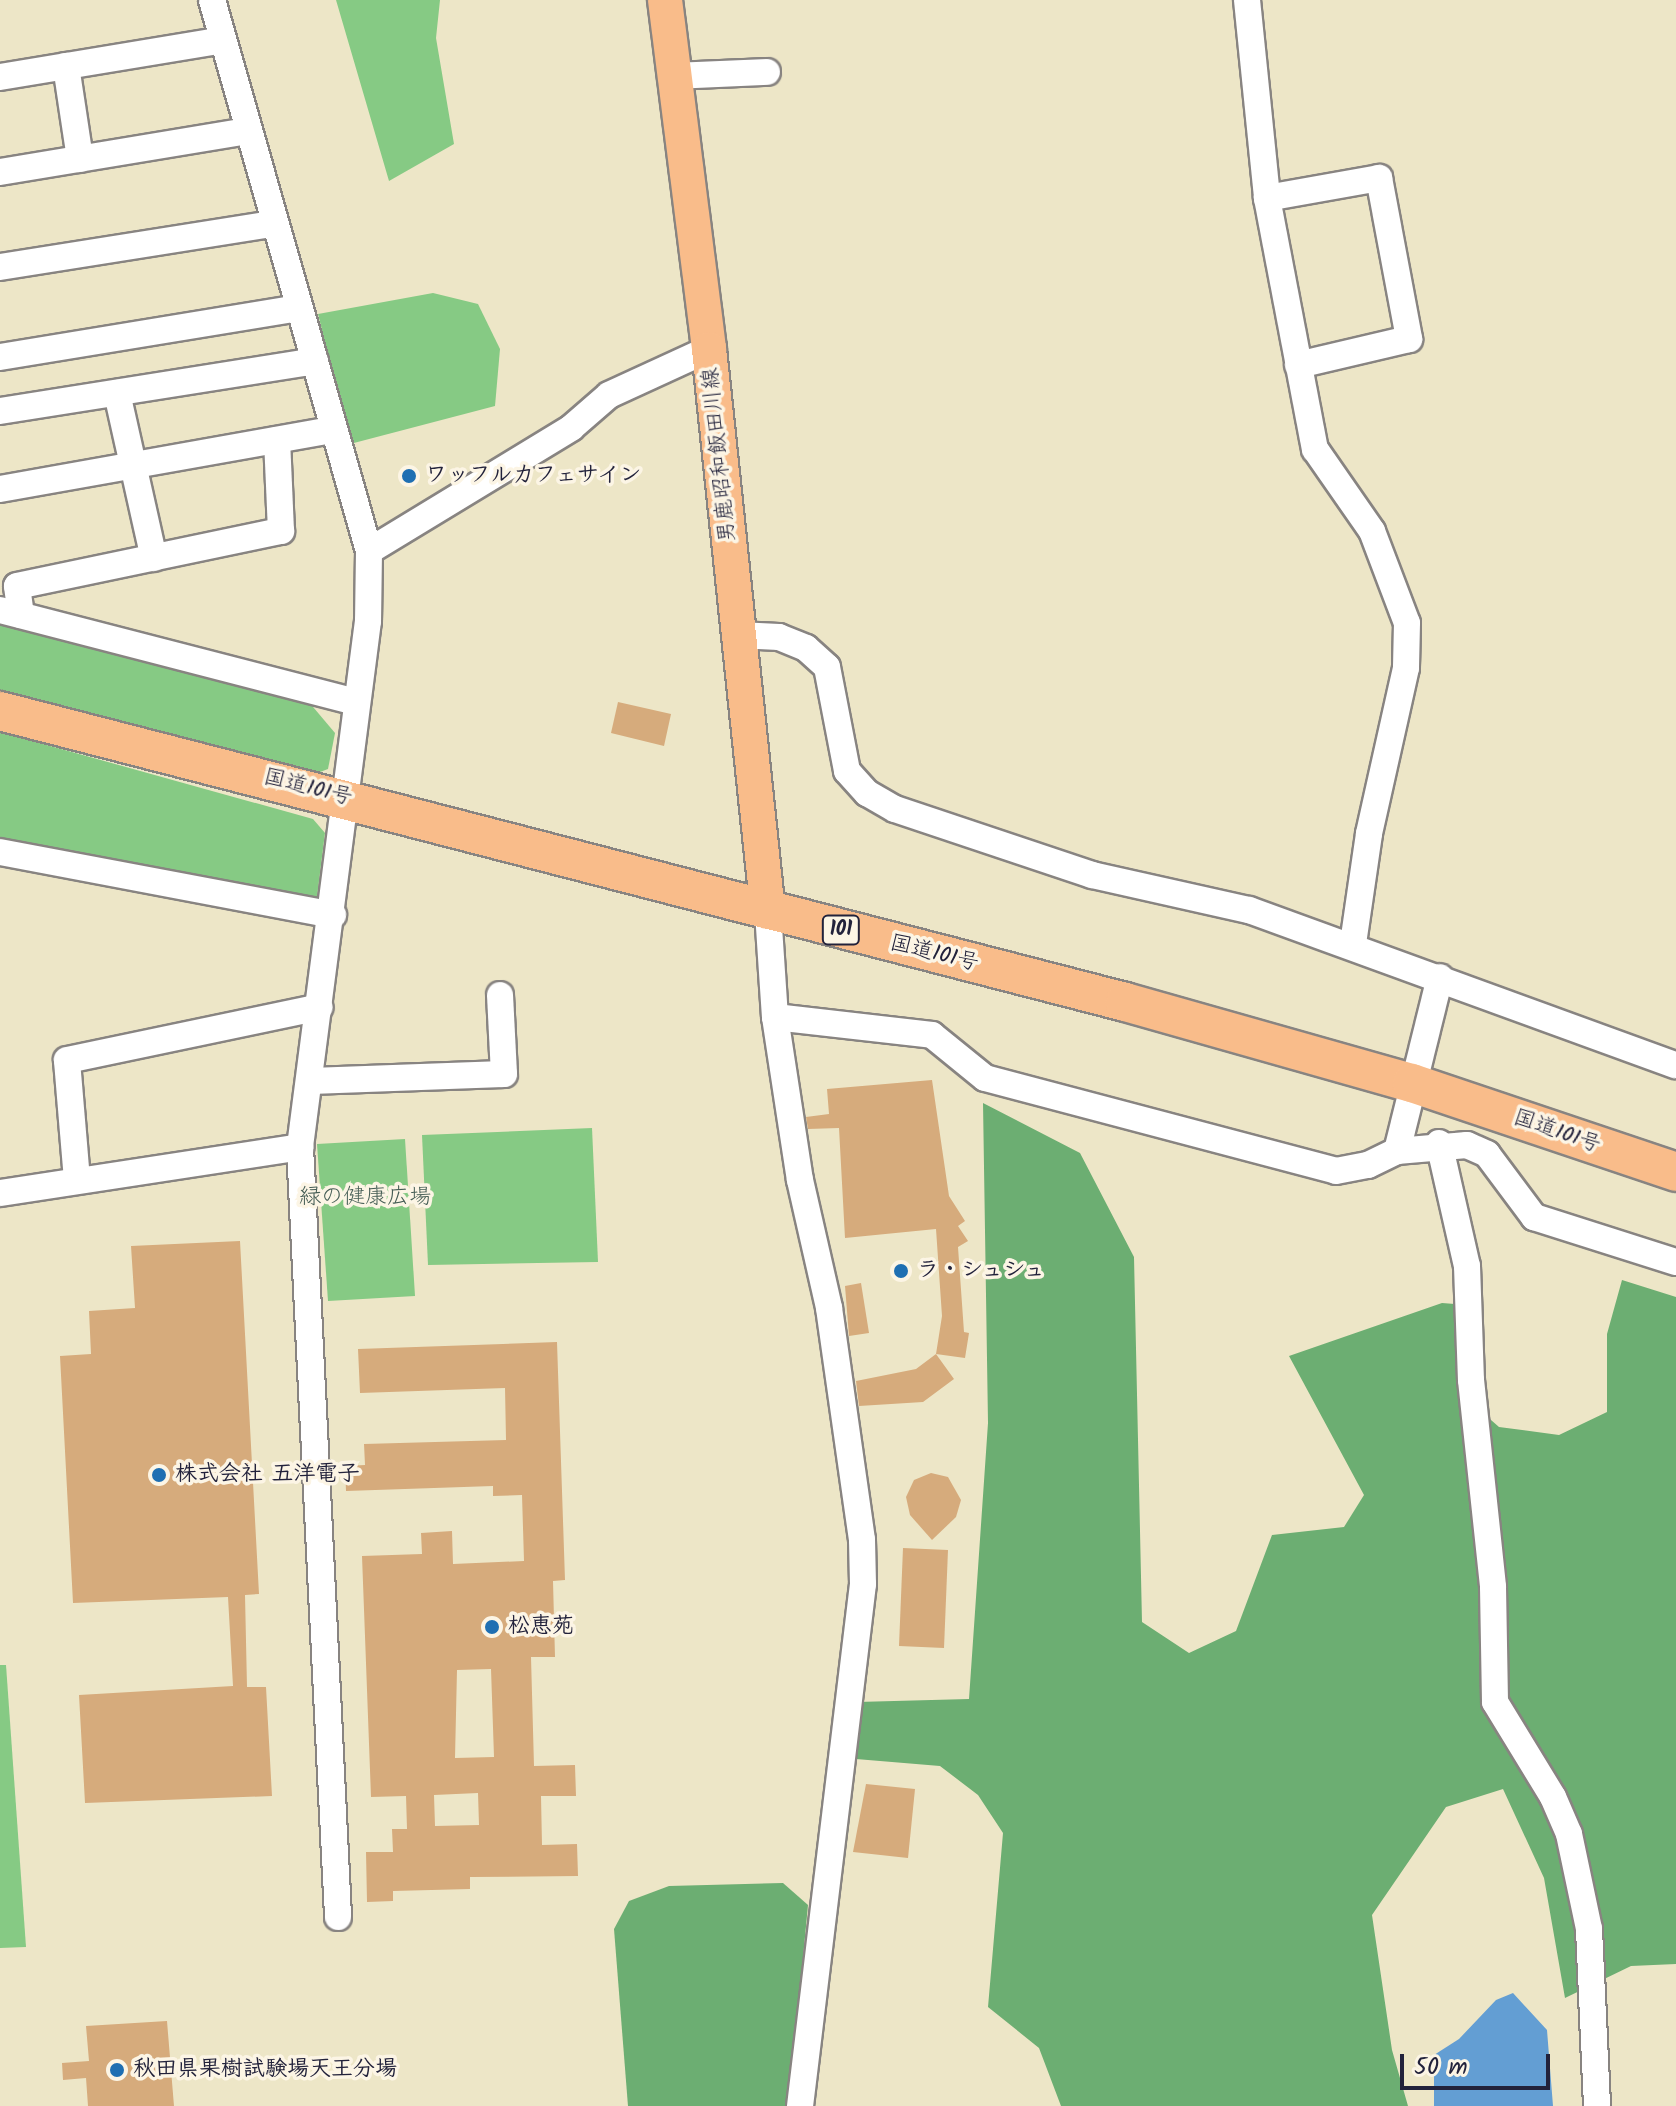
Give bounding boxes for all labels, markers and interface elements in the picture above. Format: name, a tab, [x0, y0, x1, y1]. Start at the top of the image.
street label: 男鹿昭和飯田川線	[698, 366, 742, 544]
place label: ワッフルカフェサイン	[425, 463, 645, 489]
marker: ワッフルカフェサイン	[400, 467, 418, 485]
street label: 国道101号	[261, 764, 355, 812]
road number: 101	[821, 914, 861, 946]
street label: 国道101号	[887, 930, 981, 978]
street label: 国道101号	[1510, 1105, 1604, 1159]
park label: 緑の健康広場	[299, 1185, 431, 1211]
place label: ラ・シュシュ	[917, 1258, 1049, 1284]
marker: ラ・シュシュ	[892, 1262, 910, 1280]
place label: 株式会社 五洋電子	[175, 1462, 359, 1488]
marker: 株式会社 五洋電子	[150, 1466, 168, 1484]
place label: 松恵苑	[508, 1614, 574, 1640]
marker: 松恵苑	[483, 1618, 501, 1636]
scale bar	[1404, 2038, 1554, 2088]
text: 50 m	[1414, 2048, 1468, 2087]
place label: 秋田県果樹試験場天王分場	[133, 2057, 397, 2083]
marker: 秋田県果樹試験場天王分場	[108, 2061, 126, 2079]

